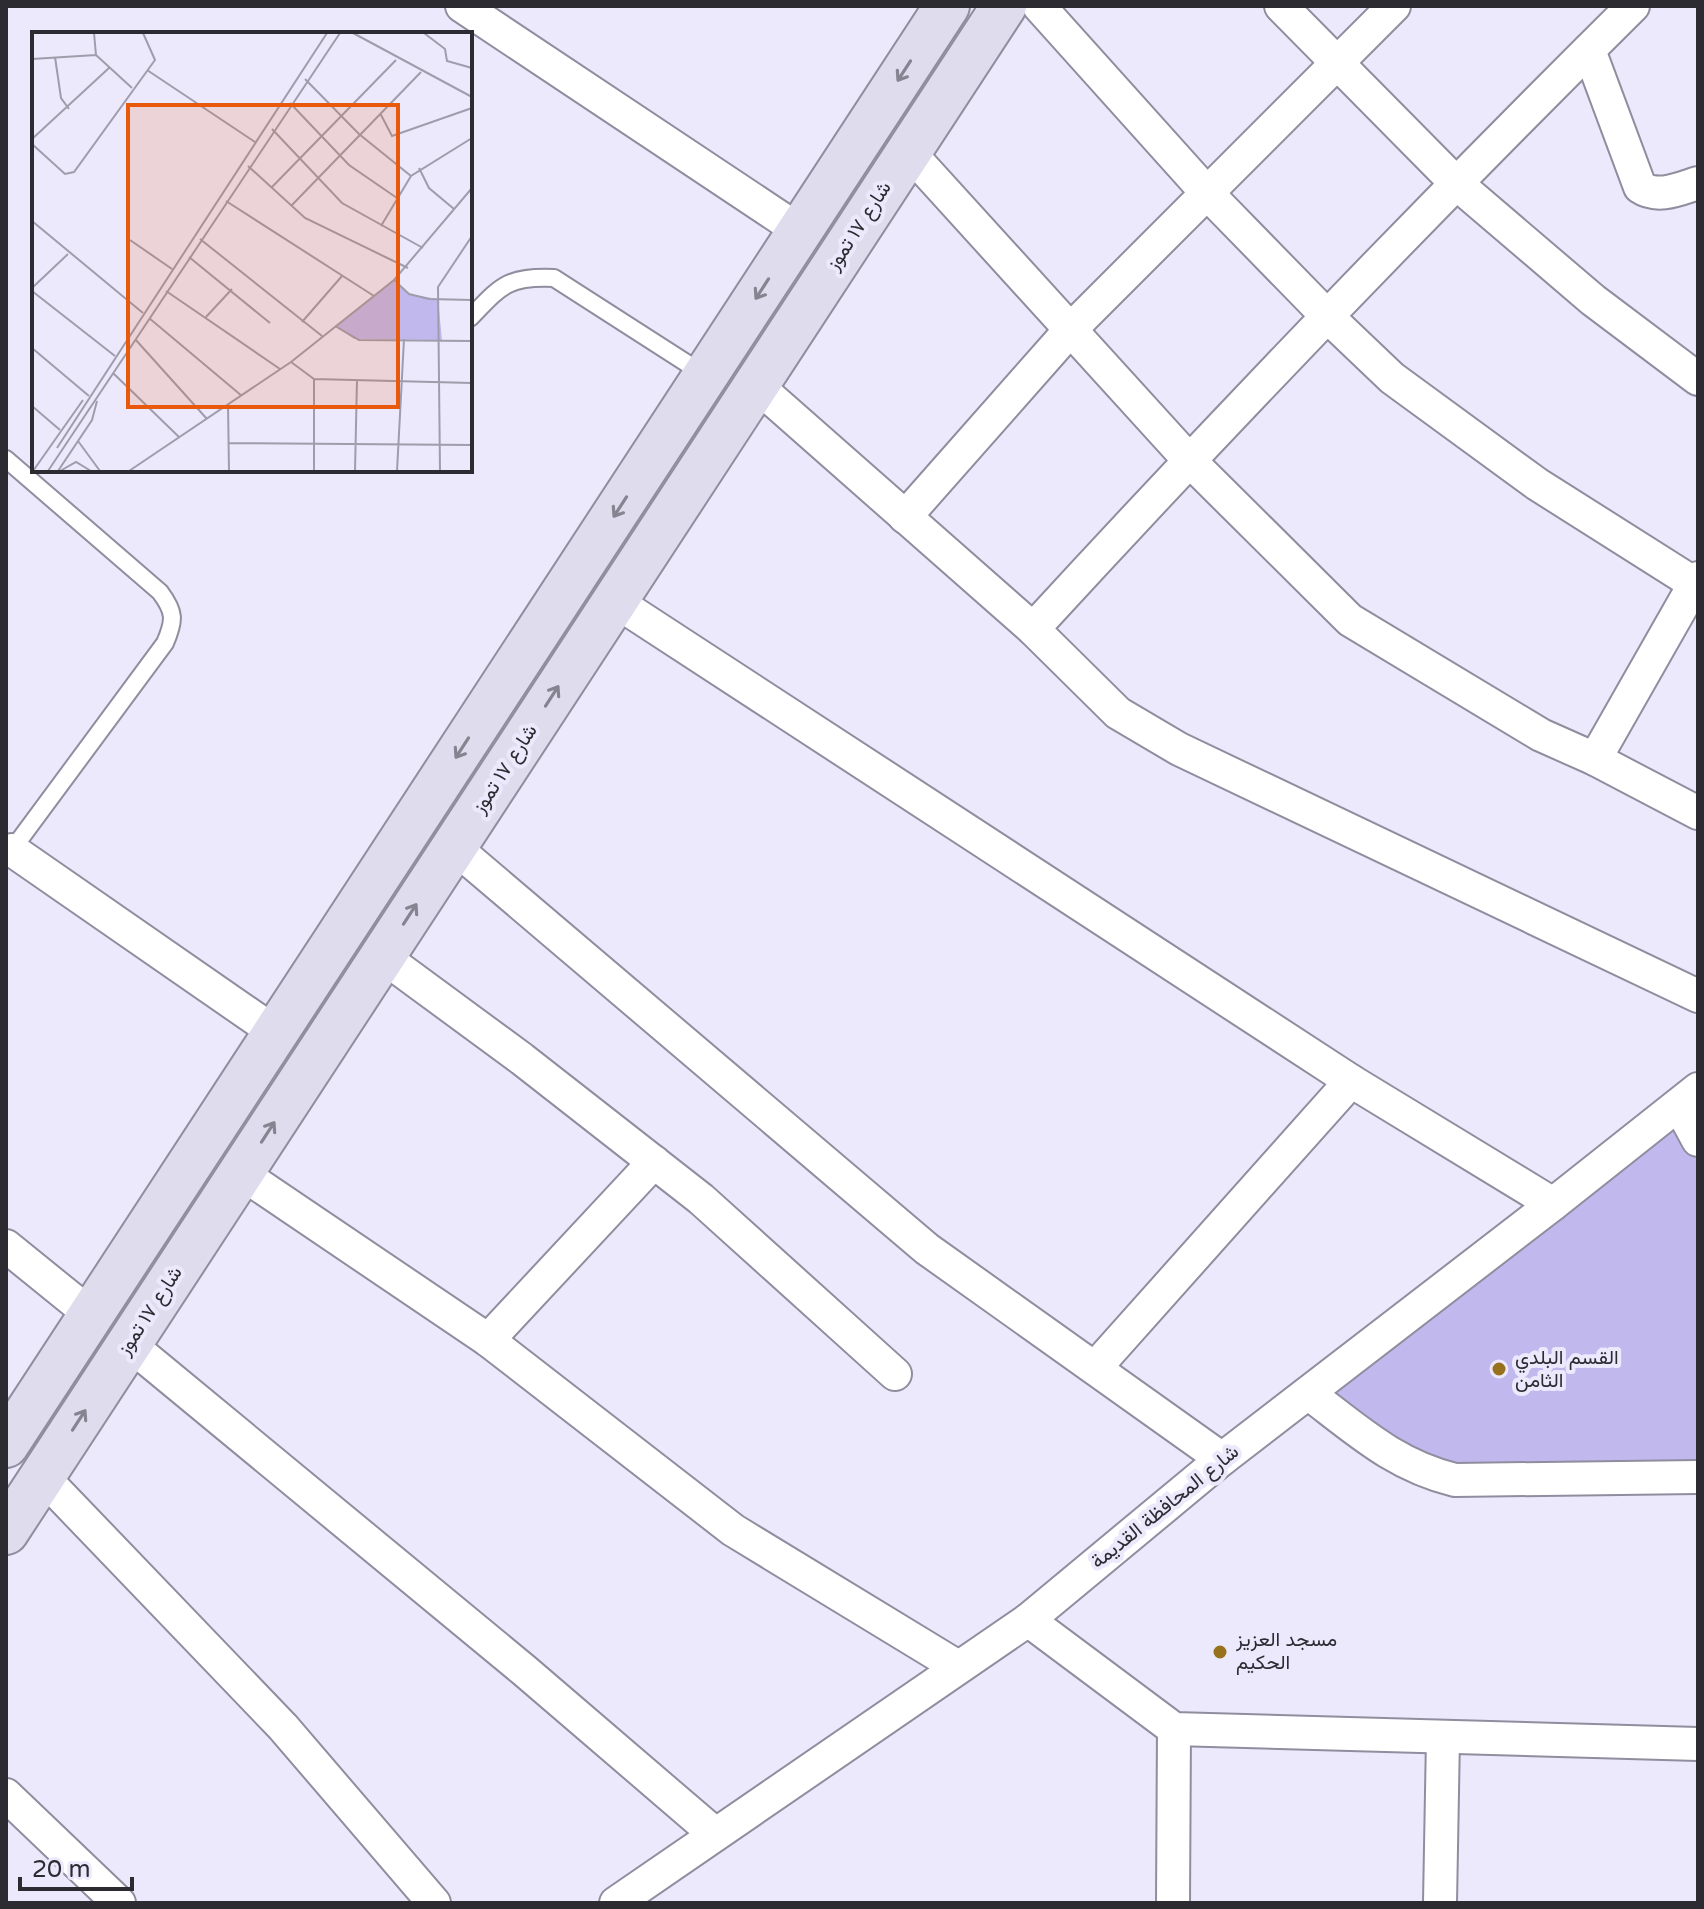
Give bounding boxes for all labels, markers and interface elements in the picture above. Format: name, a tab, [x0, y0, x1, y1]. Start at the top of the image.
inset map	[32, 32, 472, 472]
one-way arrow	[896, 60, 912, 82]
street label: شارع ١٧ تموز	[821, 177, 898, 277]
one-way arrow	[754, 278, 771, 300]
one-way arrow	[612, 495, 628, 518]
one-way arrow	[544, 686, 561, 708]
street label: شارع ١٧ تموز	[467, 720, 544, 820]
one-way arrow	[454, 736, 470, 759]
one-way arrow	[402, 903, 418, 926]
one-way arrow	[259, 1121, 276, 1143]
street label: شارع ١٧ تموز	[112, 1262, 189, 1362]
place label: القسم البلدي الثامن	[1515, 1346, 1619, 1393]
marker: القسم البلدي الثامن	[1490, 1360, 1508, 1378]
one-way arrow	[71, 1409, 88, 1431]
street label: شارع المحافظة القديمة	[1086, 1440, 1244, 1575]
place label: مسجد العزيز الحكيم	[1235, 1628, 1337, 1675]
marker: مسجد العزيز الحكيم	[1211, 1643, 1229, 1661]
scale bar	[20, 1841, 132, 1891]
text: 20 m	[32, 1855, 90, 1884]

